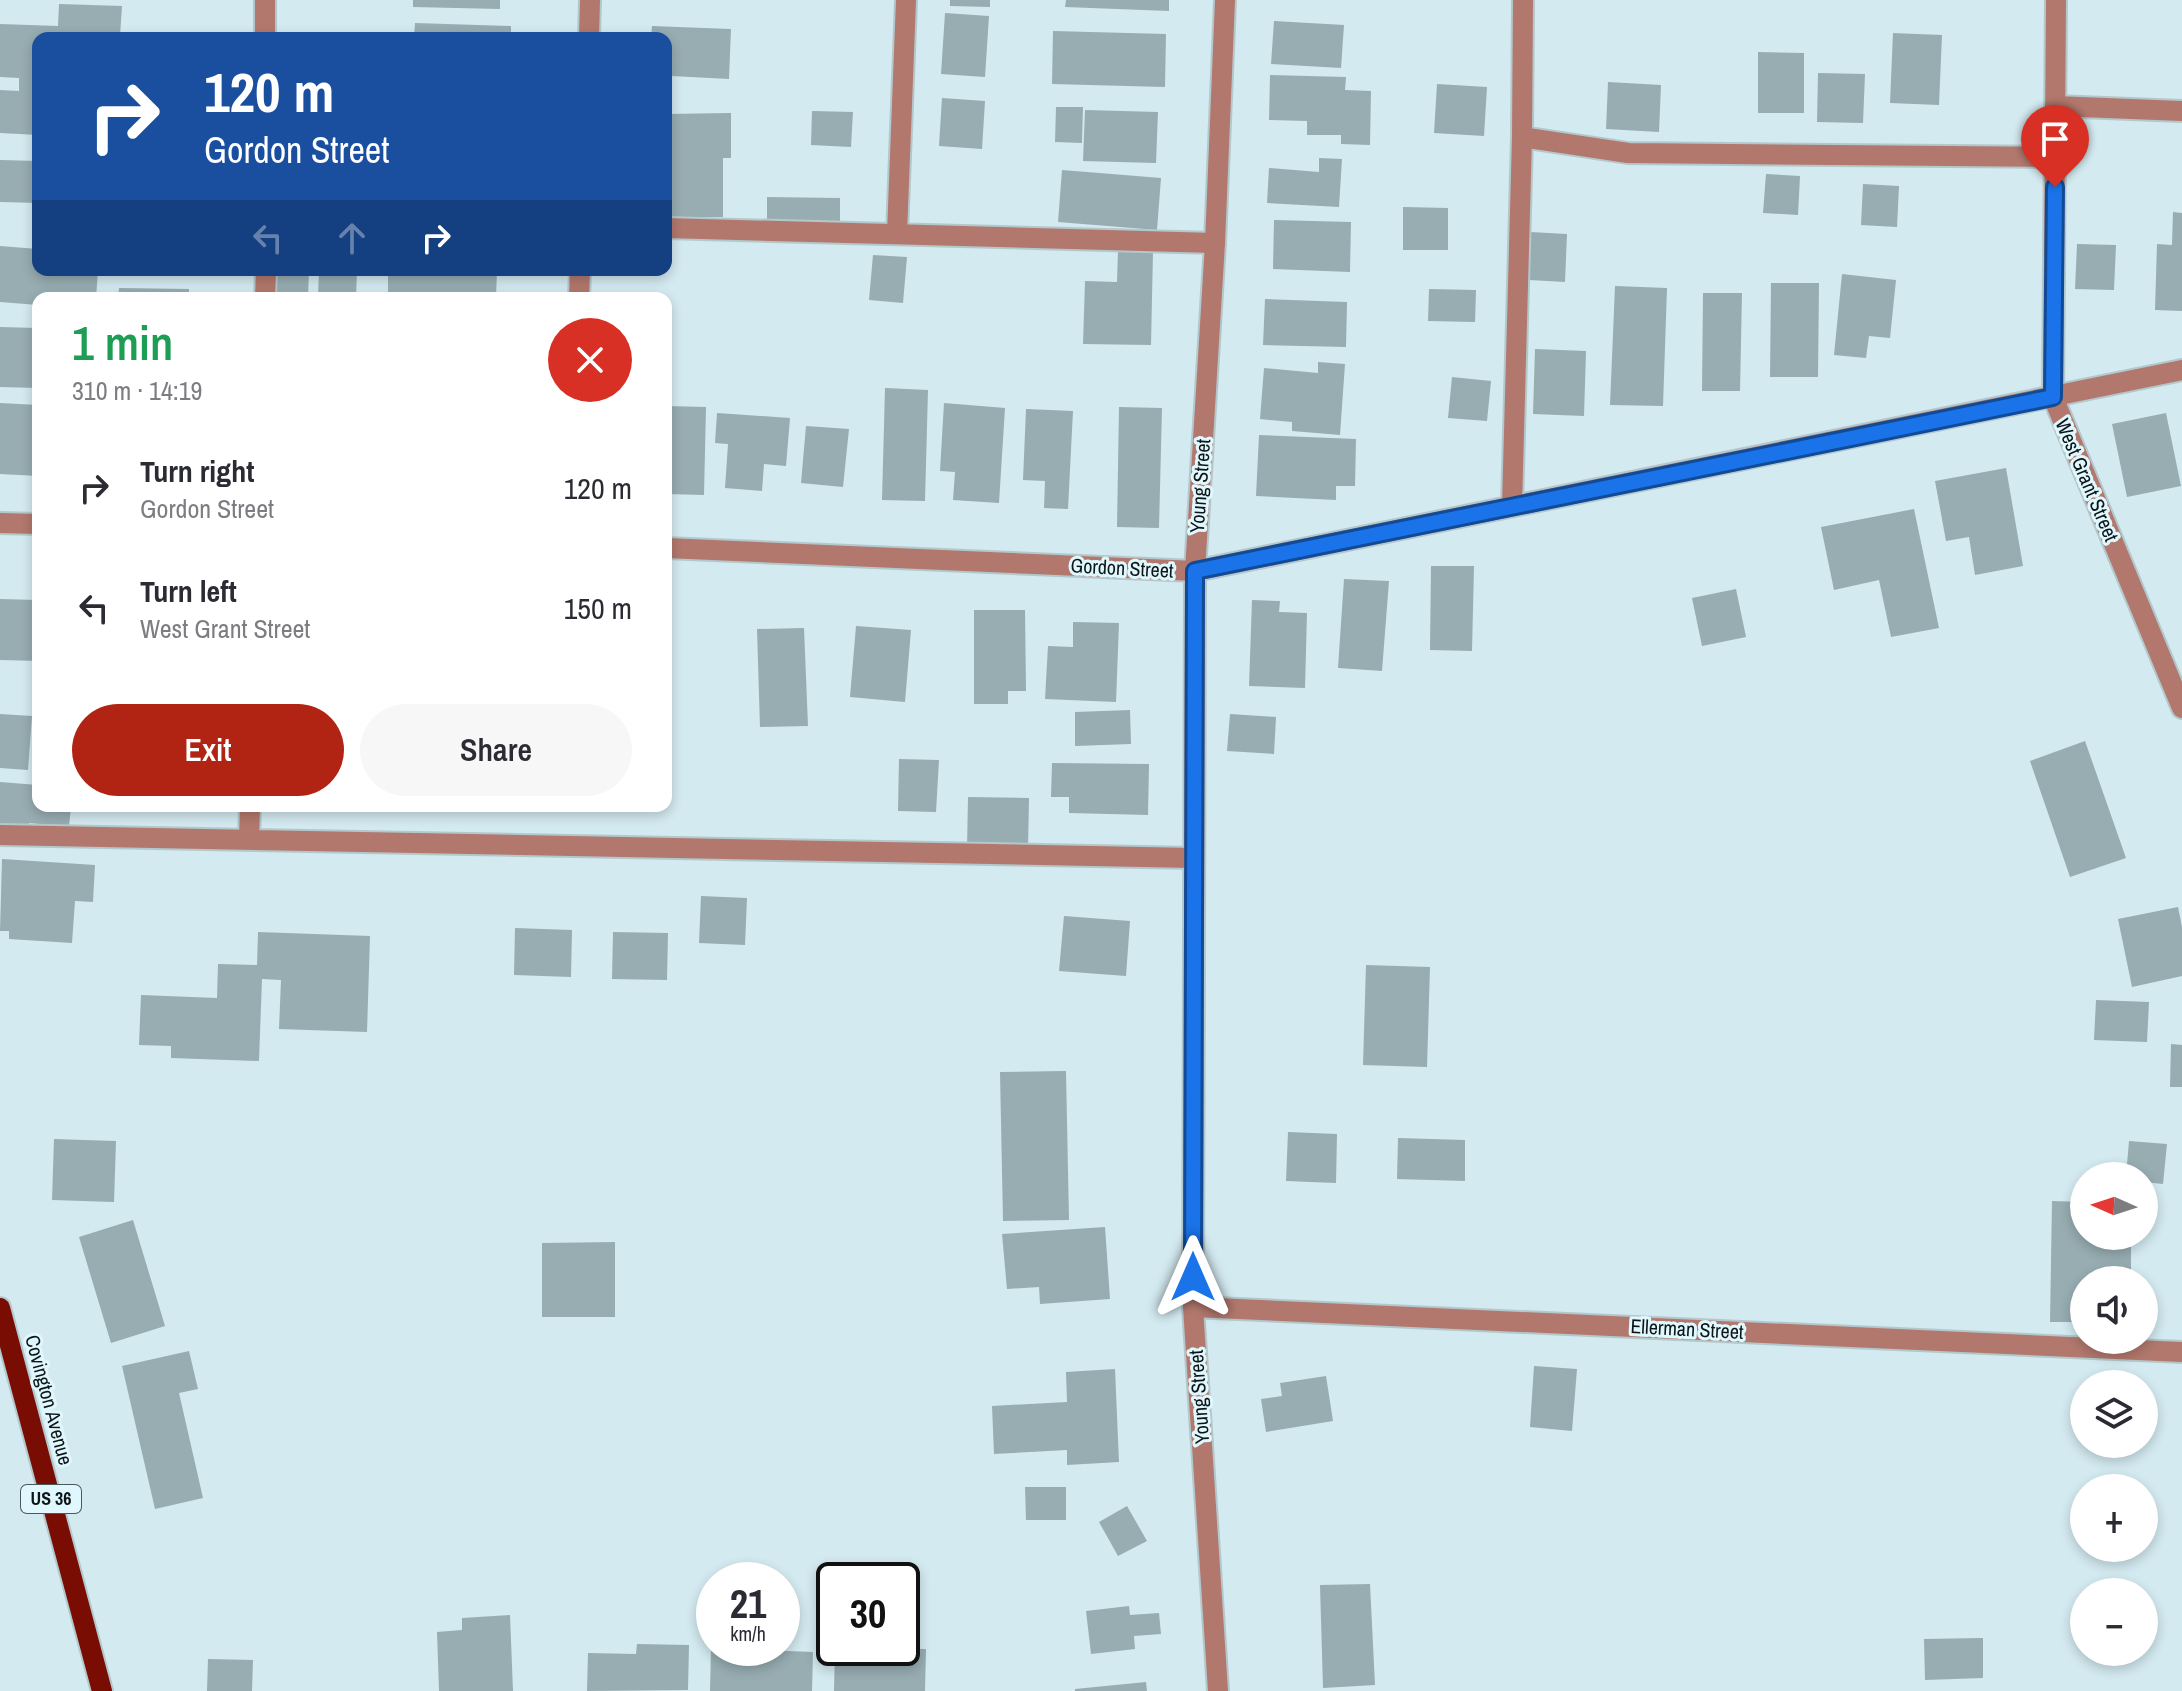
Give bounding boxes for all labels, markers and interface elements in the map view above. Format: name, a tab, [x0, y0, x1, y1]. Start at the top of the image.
text: 120 m	[204, 54, 334, 129]
icon: right	[72, 64, 176, 168]
pin	[2021, 105, 2089, 187]
icon: arrive	[2033, 117, 2077, 161]
text: Gordon Street	[204, 126, 389, 174]
icon: left	[246, 216, 290, 260]
icon: ahead	[330, 216, 374, 260]
icon: right	[414, 216, 458, 260]
text: 1 min	[72, 310, 173, 375]
button: close	[548, 318, 632, 402]
text: 310 m · 14:19	[72, 373, 202, 408]
street label: West Grant Street	[2049, 414, 2126, 546]
street label: Young Street	[1183, 437, 1216, 534]
text: Turn right	[140, 451, 254, 491]
icon: right	[72, 466, 116, 510]
text: 120 m	[564, 468, 632, 508]
text: Gordon Street	[140, 491, 274, 526]
street label: Gordon Street	[1070, 551, 1175, 584]
text: Turn left	[140, 571, 237, 611]
icon: left	[72, 586, 116, 630]
text: 150 m	[564, 588, 632, 628]
text: West Grant Street	[140, 611, 310, 646]
button: Exit	[72, 704, 344, 796]
button: Share	[360, 704, 632, 796]
north arrow	[2070, 1162, 2158, 1250]
map controls	[2070, 1162, 2158, 1666]
position arrow	[1151, 1235, 1235, 1319]
button: sound	[2070, 1266, 2158, 1354]
street label: Ellerman Street	[1630, 1312, 1745, 1345]
street label: Covington Avenue	[19, 1332, 80, 1468]
street label: Young Street	[1182, 1349, 1215, 1445]
button: layers	[2070, 1370, 2158, 1458]
button: +	[2070, 1474, 2158, 1562]
road number: US 36	[21, 1485, 81, 1513]
speed limit sign: 30	[816, 1562, 920, 1666]
text: 21	[730, 1577, 766, 1630]
button: −	[2070, 1578, 2158, 1666]
text: km/h	[730, 1620, 766, 1647]

